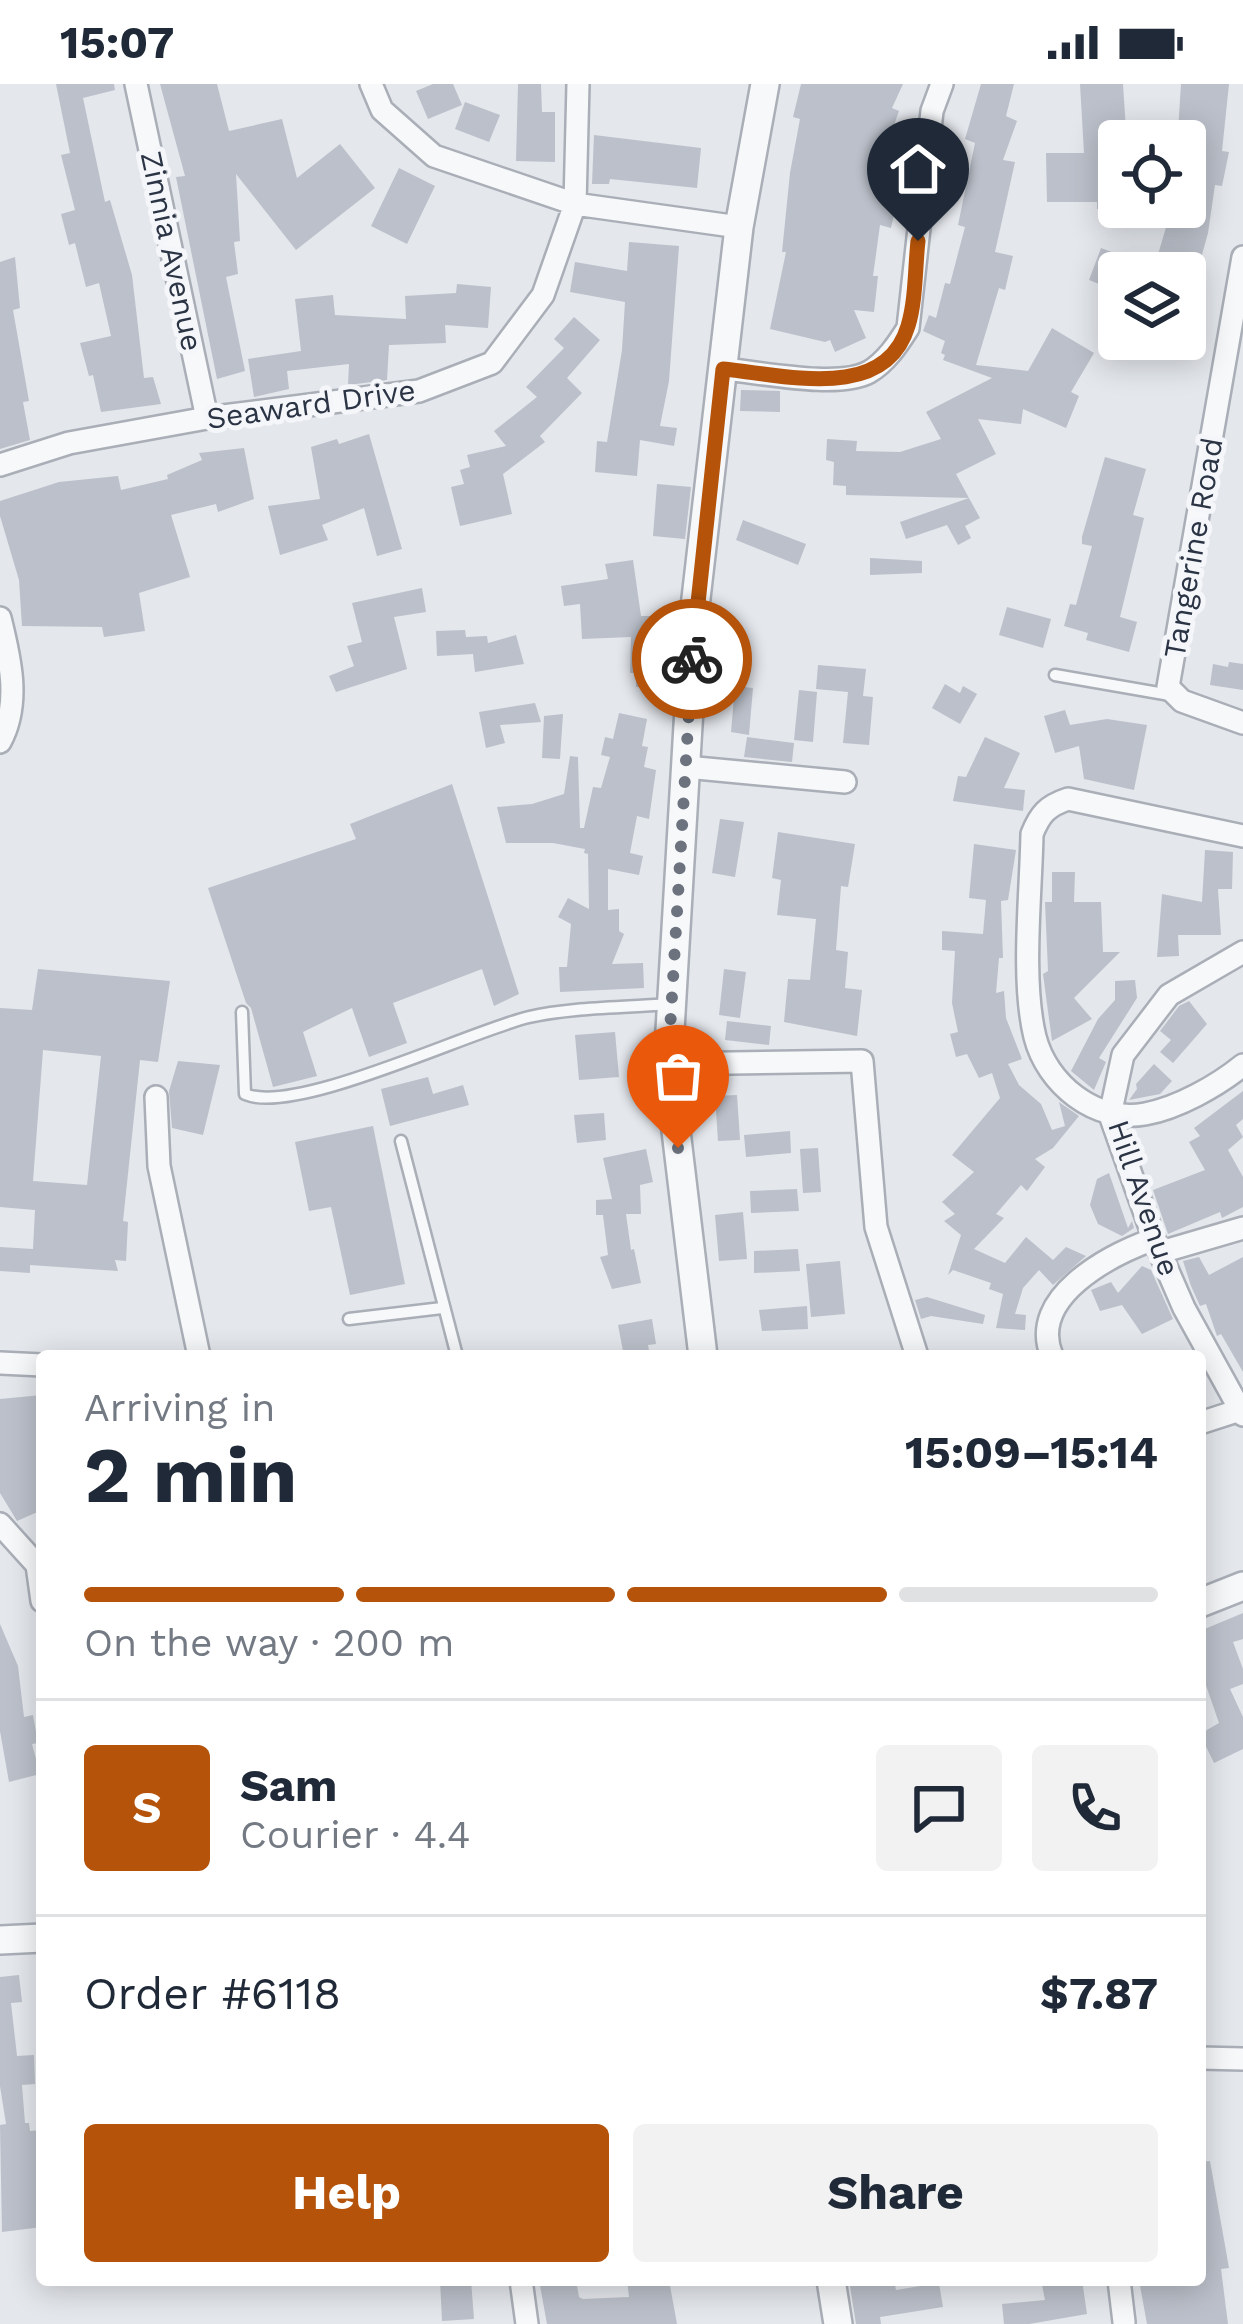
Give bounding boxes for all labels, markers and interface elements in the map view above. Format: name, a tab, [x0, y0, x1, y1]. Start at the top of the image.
text: 15:07	[60, 16, 174, 69]
pin	[867, 118, 969, 241]
map controls	[1098, 120, 1206, 360]
button: locate	[1098, 120, 1206, 228]
icon: home	[885, 136, 951, 202]
street label: Zinnia Avenue	[134, 148, 210, 354]
button: layers	[1098, 252, 1206, 360]
street label: Seaward Drive	[204, 372, 418, 436]
street label: Tangerine Road	[1156, 435, 1230, 661]
courier	[632, 599, 752, 719]
icon: bike	[659, 626, 725, 692]
pin	[627, 1025, 729, 1148]
icon: bag	[645, 1043, 711, 1109]
street label: Hill Avenue	[1101, 1116, 1187, 1280]
text: Arriving in	[84, 1385, 275, 1430]
text: 15:09–15:14	[905, 1426, 1158, 1479]
text: 2 min	[84, 1429, 297, 1521]
text: On the way · 200 m	[84, 1620, 454, 1665]
button: chat	[876, 1745, 1002, 1871]
button: phone	[1032, 1745, 1158, 1871]
text: Sam	[240, 1759, 337, 1812]
text: S	[132, 1781, 162, 1834]
text: Courier · 4.4	[240, 1812, 471, 1857]
text: Order #6118	[84, 1967, 341, 2020]
text: $7.87	[1040, 1967, 1158, 2020]
button: Help	[84, 2124, 609, 2262]
button: Share	[633, 2124, 1158, 2262]

